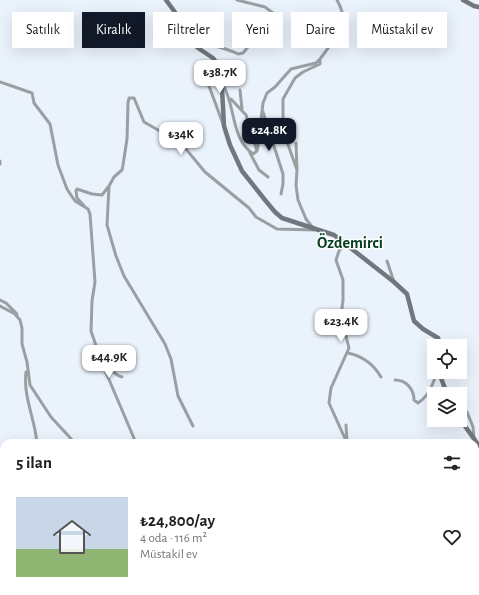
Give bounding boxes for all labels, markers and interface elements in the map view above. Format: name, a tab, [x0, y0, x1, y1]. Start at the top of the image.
chip: Satılık	[12, 12, 74, 48]
chip: Kiralık	[82, 12, 145, 48]
chip: Filtreler	[153, 12, 224, 48]
chip: Yeni	[232, 12, 283, 48]
chip: Daire	[291, 12, 349, 48]
chip: Müstakil ev	[357, 12, 447, 48]
pin: ₺38.7K	[187, 60, 253, 94]
text: ₺38.7K	[203, 66, 237, 79]
pin: ₺24.8K	[236, 118, 302, 152]
pin: ₺34K	[157, 122, 205, 156]
text: ₺24.8K	[251, 124, 287, 137]
text: ₺34K	[168, 128, 194, 141]
district label: Özdemirci	[317, 233, 383, 251]
pin: ₺23.4K	[308, 309, 374, 343]
text: ₺23.4K	[324, 315, 358, 328]
map controls	[427, 339, 467, 427]
button: locate	[427, 339, 467, 379]
pin: ₺44.9K	[76, 345, 142, 379]
text: ₺44.9K	[91, 351, 127, 364]
button: layers	[427, 387, 467, 427]
icon: filters	[441, 452, 463, 474]
text: 5 ilan	[16, 454, 52, 471]
text: ₺24,800/ay	[140, 512, 215, 529]
icon: home	[48, 513, 96, 561]
icon: heart	[441, 526, 463, 548]
text: 4 oda · 116 m²	[140, 532, 207, 545]
text: Müstakil ev	[140, 548, 198, 561]

